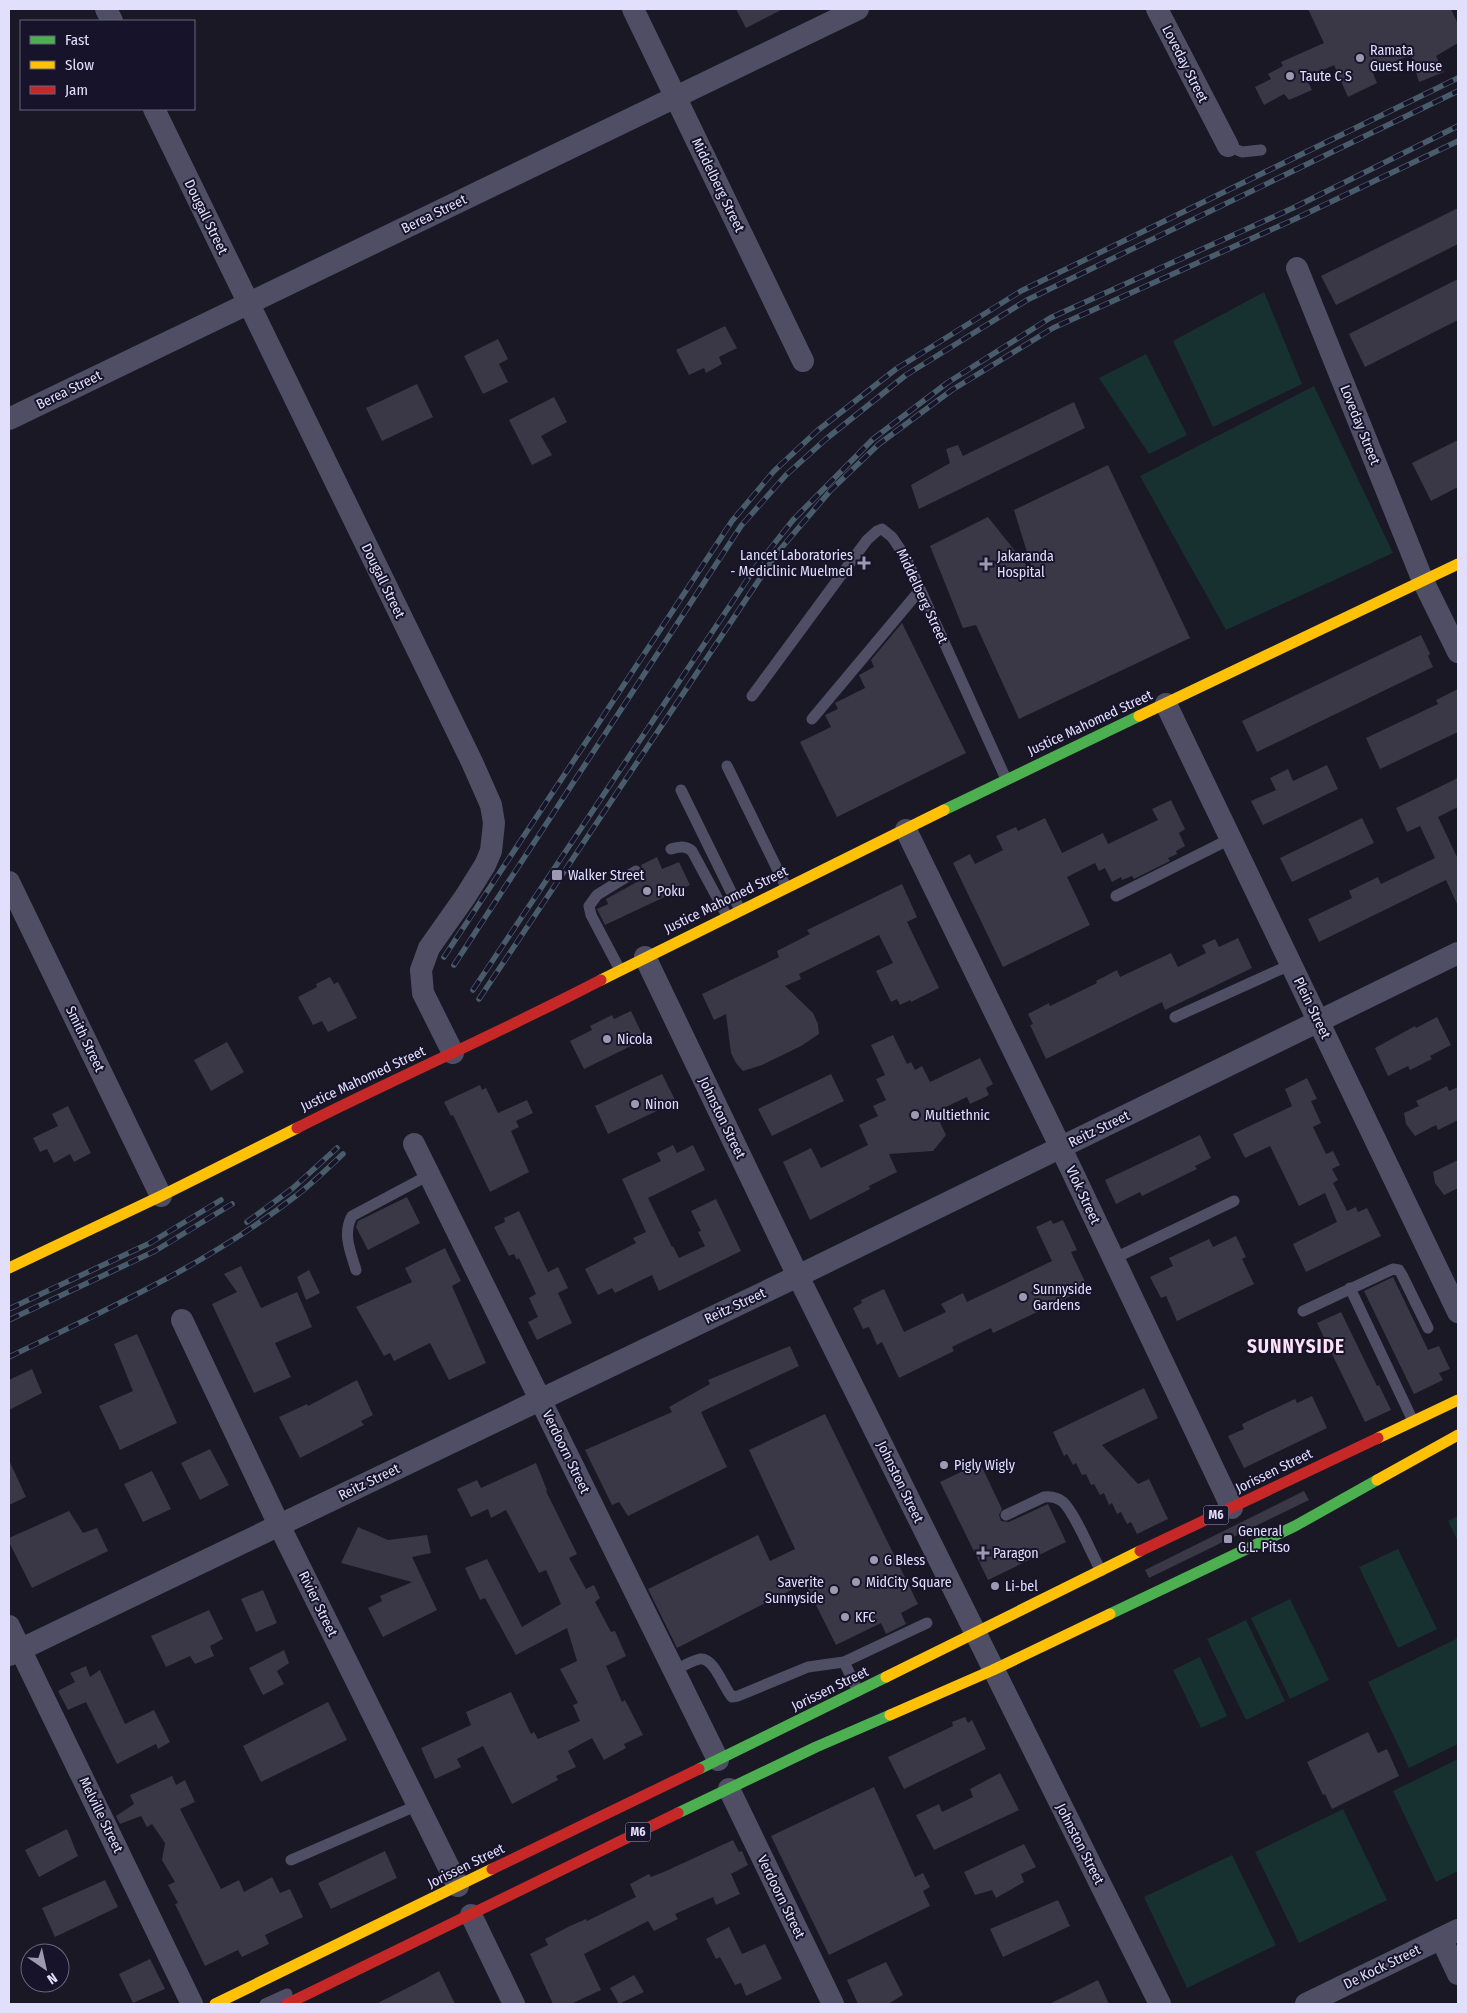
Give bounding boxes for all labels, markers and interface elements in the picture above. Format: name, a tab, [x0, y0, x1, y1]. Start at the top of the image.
legend	[20, 20, 195, 110]
street label: Loveday Street	[1158, 23, 1212, 106]
text: Fast	[65, 31, 89, 49]
place label: Ramata Guest House	[1370, 42, 1442, 75]
marker: Ramata Guest House	[1354, 52, 1366, 64]
text: Slow	[65, 56, 94, 74]
place label: Taute C S	[1300, 68, 1352, 85]
marker: Taute C S	[1284, 70, 1296, 82]
text: Jam	[65, 81, 88, 99]
street label: Middelberg Street	[688, 135, 748, 235]
street label: Dougall Street	[181, 177, 232, 257]
street label: Berea Street	[399, 191, 470, 237]
street label: Berea Street	[34, 367, 105, 413]
street label: Loveday Street	[1336, 383, 1384, 468]
street label: Dougall Street	[358, 541, 409, 621]
street label: Middelberg Street	[893, 546, 952, 646]
place label: Lancet Laboratories - Mediclinic Muelmed	[730, 547, 853, 580]
place label: Jakaranda Hospital	[997, 548, 1054, 581]
marker: Lancet Laboratories - Mediclinic Muelmed	[857, 556, 871, 570]
marker: Jakaranda Hospital	[979, 557, 993, 571]
street label: Justice Mahomed Street	[1025, 686, 1155, 759]
street label: Justice Mahomed Street	[661, 862, 791, 937]
place label: Walker Street	[568, 867, 645, 884]
marker: Walker Street	[550, 868, 564, 882]
place label: Poku	[657, 883, 685, 900]
marker: Poku	[641, 885, 653, 897]
street label: Plein Street	[1290, 974, 1334, 1042]
street label: Smith Street	[62, 1003, 108, 1075]
place label: Nicola	[617, 1031, 653, 1048]
marker: Nicola	[601, 1033, 613, 1045]
street label: Justice Mahomed Street	[298, 1042, 428, 1115]
street label: Johnston Street	[695, 1074, 749, 1162]
place label: Ninon	[645, 1096, 679, 1113]
marker: Ninon	[629, 1098, 641, 1110]
place label: Multiethnic	[925, 1107, 990, 1124]
street label: Reitz Street	[1066, 1107, 1133, 1151]
marker: Multiethnic	[909, 1109, 921, 1121]
street label: Vlok Street	[1062, 1163, 1104, 1227]
place label: Sunnyside Gardens	[1033, 1281, 1092, 1314]
street label: Reitz Street	[702, 1284, 769, 1328]
marker: Sunnyside Gardens	[1017, 1291, 1029, 1303]
district label: SUNNYSIDE	[1247, 1335, 1345, 1358]
street label: Verdoorn Street	[539, 1408, 594, 1497]
street label: Johnston Street	[873, 1438, 927, 1526]
street label: Jorissen Street	[1233, 1445, 1316, 1497]
place label: Pigly Wigly	[954, 1457, 1016, 1474]
marker: Pigly Wigly	[938, 1459, 950, 1471]
street label: Reitz Street	[336, 1460, 403, 1504]
road number: M6	[1204, 1506, 1228, 1524]
place label: General G.L. Pitso	[1238, 1523, 1290, 1556]
marker: General G.L. Pitso	[1222, 1533, 1234, 1545]
place label: Paragon	[993, 1545, 1039, 1562]
marker: Paragon	[977, 1547, 989, 1559]
place label: G Bless	[884, 1552, 925, 1569]
marker: G Bless	[868, 1554, 880, 1566]
street label: Rivier Street	[295, 1569, 341, 1640]
place label: Saverite Sunnyside	[765, 1574, 824, 1607]
place label: MidCity Square	[866, 1574, 952, 1591]
marker: MidCity Square	[850, 1576, 862, 1588]
place label: Li-bel	[1005, 1578, 1038, 1595]
marker: Li-bel	[989, 1580, 1001, 1592]
marker: Saverite Sunnyside	[828, 1584, 840, 1596]
place label: KFC	[855, 1609, 875, 1626]
marker: KFC	[839, 1611, 851, 1623]
street label: Jorissen Street	[789, 1663, 872, 1715]
street label: Melville Street	[75, 1774, 127, 1856]
street label: Johnston Street	[1052, 1801, 1108, 1888]
road number: M6	[626, 1822, 650, 1841]
street label: Jorissen Street	[425, 1840, 508, 1892]
street label: Verdoorn Street	[754, 1853, 809, 1942]
street label: De Kock Street	[1341, 1941, 1423, 1993]
north arrow	[20, 1943, 70, 1993]
text: N	[44, 1969, 60, 1988]

